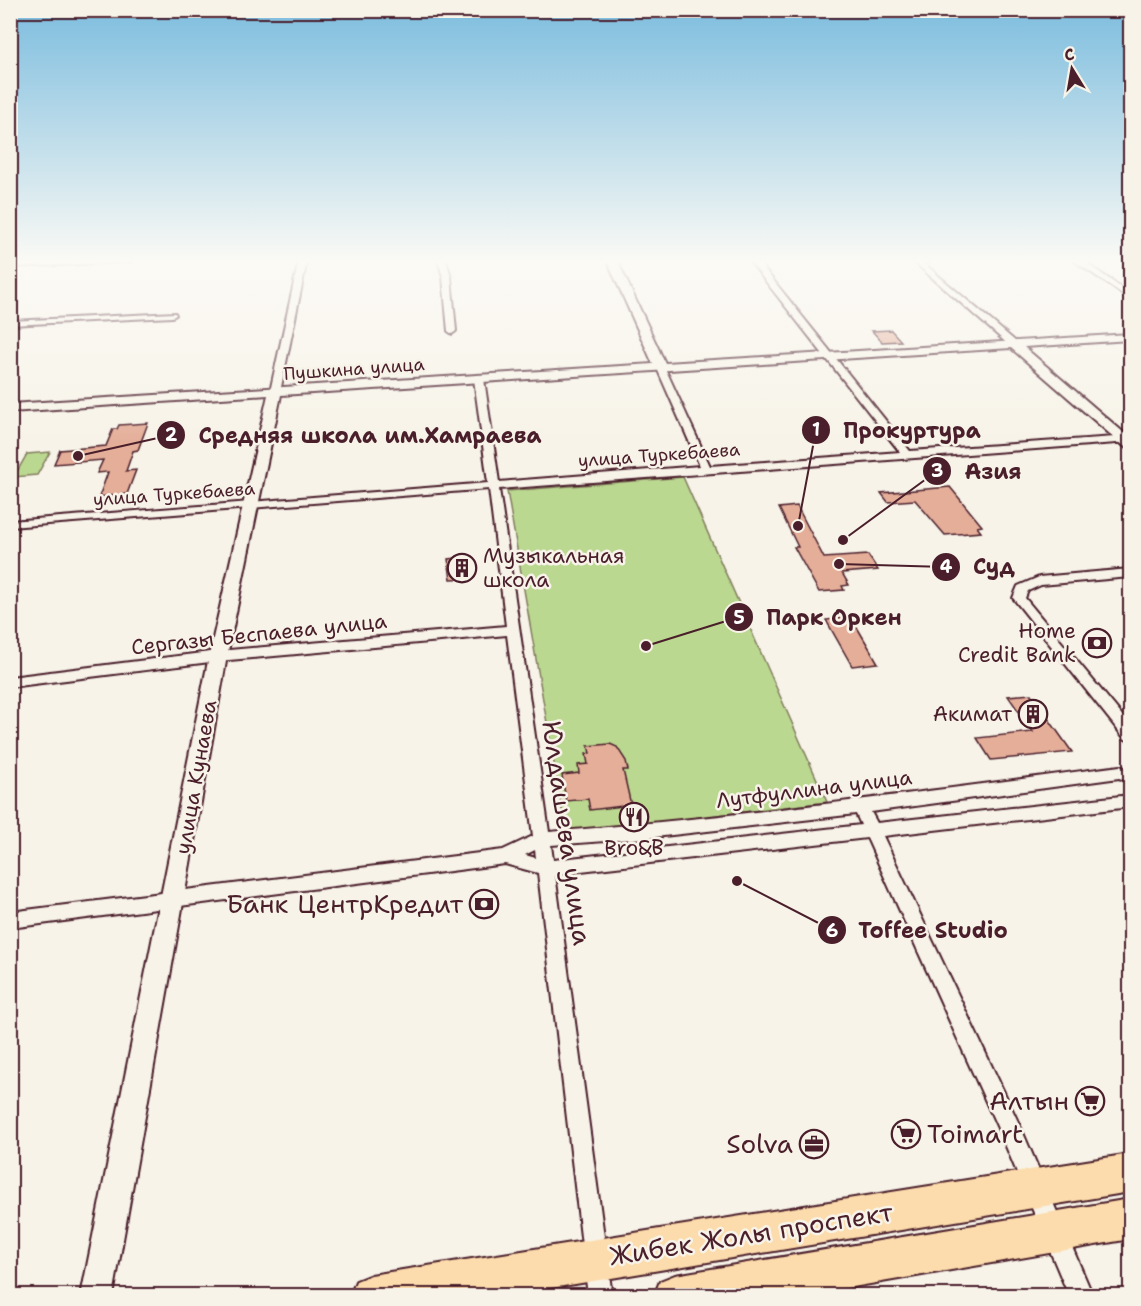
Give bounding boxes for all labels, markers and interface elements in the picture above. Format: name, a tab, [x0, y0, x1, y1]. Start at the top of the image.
north arrow	[1042, 39, 1102, 99]
text: С	[1062, 43, 1076, 66]
street label: Пушкина улица	[283, 352, 425, 386]
callout: Прокуртура	[801, 410, 993, 450]
callout: Средняя школа им.Хамраева	[156, 415, 553, 455]
text: Прокуртура	[843, 416, 981, 445]
text: 1	[812, 418, 820, 442]
text: Средняя школа им.Хамраева	[199, 421, 541, 450]
text: 2	[165, 423, 178, 447]
street label: улица Туркебаева	[577, 437, 741, 473]
callout: Азия	[922, 451, 1033, 491]
text: Азия	[965, 457, 1021, 486]
text: 3	[931, 459, 943, 483]
street label: улица Туркебаева	[92, 476, 256, 512]
place label: Музыкальная школа	[483, 542, 624, 594]
callout: Суд	[931, 547, 1027, 587]
building icon: Музыкальная школа	[446, 552, 478, 584]
text: Суд	[973, 552, 1016, 581]
text: 4	[940, 555, 953, 579]
callout: Парк Оркен	[724, 597, 914, 637]
text: Парк Оркен	[766, 603, 902, 632]
text: 5	[733, 606, 745, 630]
street label: Сергазы Беспаева улица	[130, 607, 388, 661]
place label: Home Credit Bank	[958, 617, 1076, 669]
bank icon: Home Credit Bank	[1081, 627, 1113, 659]
street label: улица Кунаева	[169, 698, 223, 856]
building icon: Акимат	[1017, 698, 1049, 730]
place label: Акимат	[933, 700, 1012, 728]
street label: Юлдашева улица	[534, 718, 601, 947]
street label: Лутфуллина улица	[715, 763, 913, 815]
restaurant icon: Bro&B	[618, 801, 650, 833]
place label: Bro&B	[604, 834, 664, 862]
place label: Банк ЦентрКредит	[226, 886, 464, 921]
bank icon: Банк ЦентрКредит	[468, 888, 500, 920]
callout: Toffee Studio	[817, 910, 1020, 950]
text: Toffee Studio	[858, 916, 1008, 945]
text: 6	[826, 919, 838, 943]
place label: Алтын	[989, 1083, 1069, 1118]
supermarket icon: Алтын	[1074, 1085, 1106, 1117]
place label: Toimart	[927, 1116, 1023, 1151]
supermarket icon: Toimart	[890, 1118, 922, 1150]
place label: Solva	[726, 1126, 793, 1161]
office icon: Solva	[798, 1128, 830, 1160]
street label: Жибек Жолы проспект	[607, 1194, 896, 1273]

